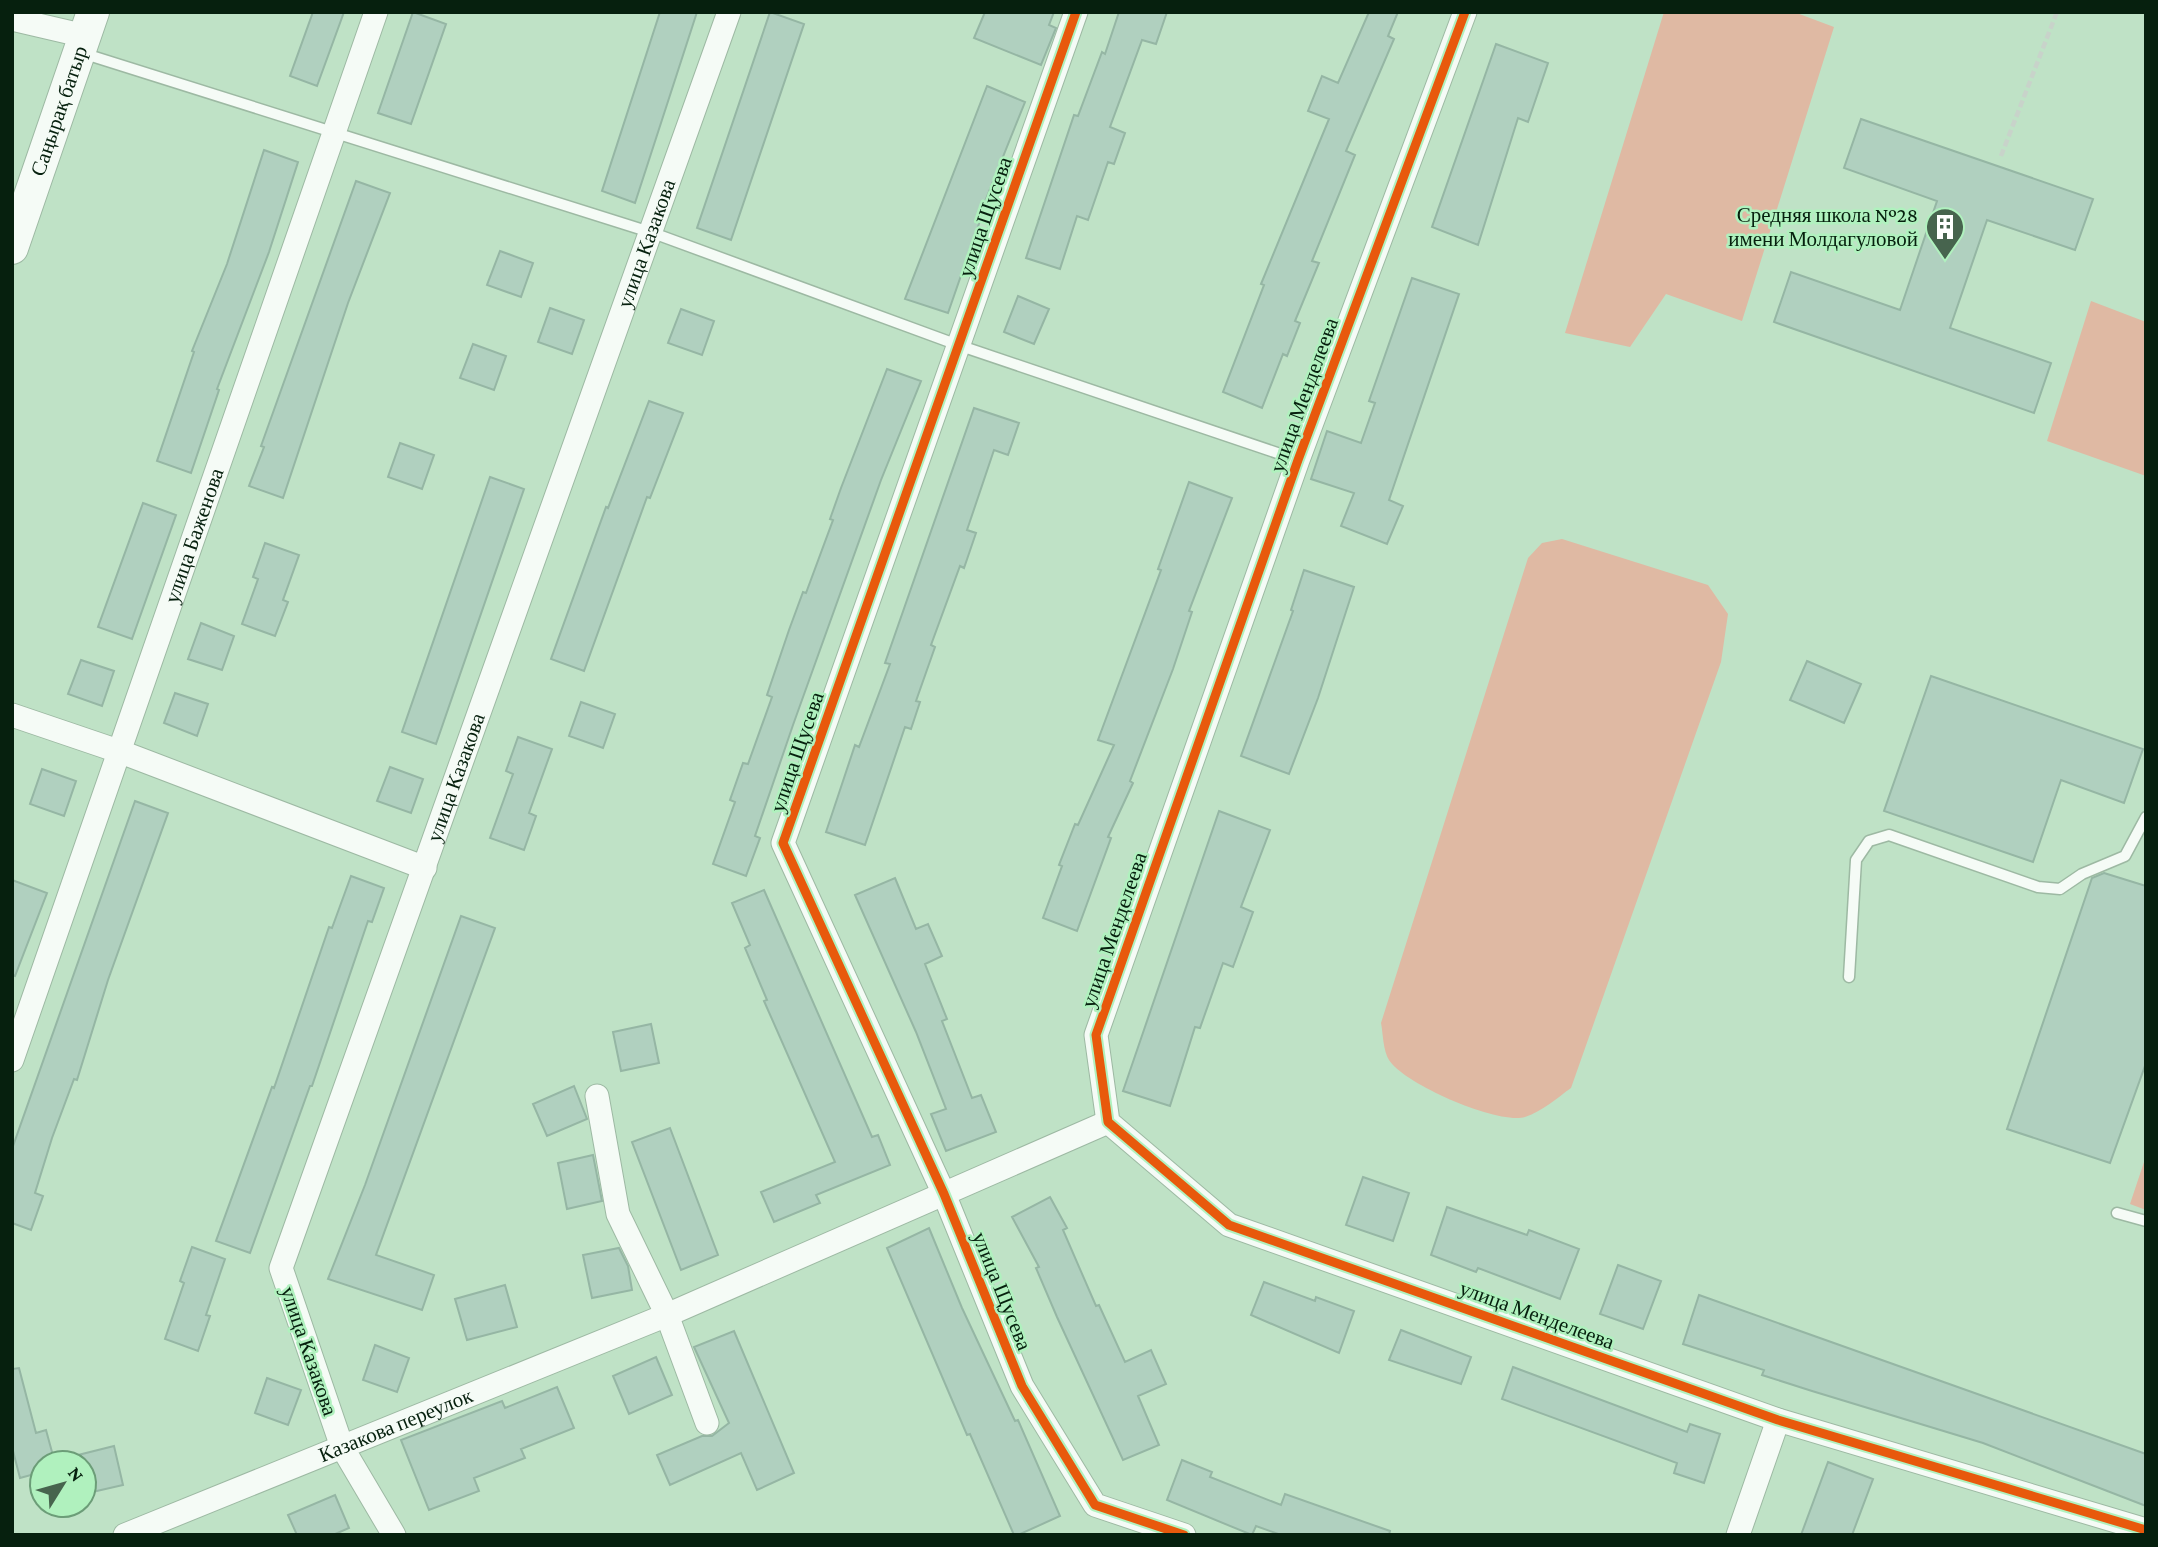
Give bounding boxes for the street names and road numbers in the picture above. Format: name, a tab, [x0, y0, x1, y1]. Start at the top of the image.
street label: Саңырақ батыр	[26, 43, 92, 179]
street label: улица Щусева	[953, 153, 1017, 280]
street label: улица Казакова	[612, 175, 681, 311]
street label: улица Менделеева	[1265, 314, 1343, 476]
street label: улица Баженова	[160, 464, 229, 606]
street label: улица Щусева	[765, 688, 829, 815]
street label: улица Казакова	[422, 709, 490, 845]
street label: улица Менделеева	[1076, 848, 1152, 1011]
street label: улица Щусева	[967, 1228, 1037, 1354]
street label: улица Менделеева	[1456, 1276, 1618, 1354]
street label: улица Казакова	[276, 1283, 343, 1419]
street label: Казакова переулок	[315, 1383, 477, 1467]

